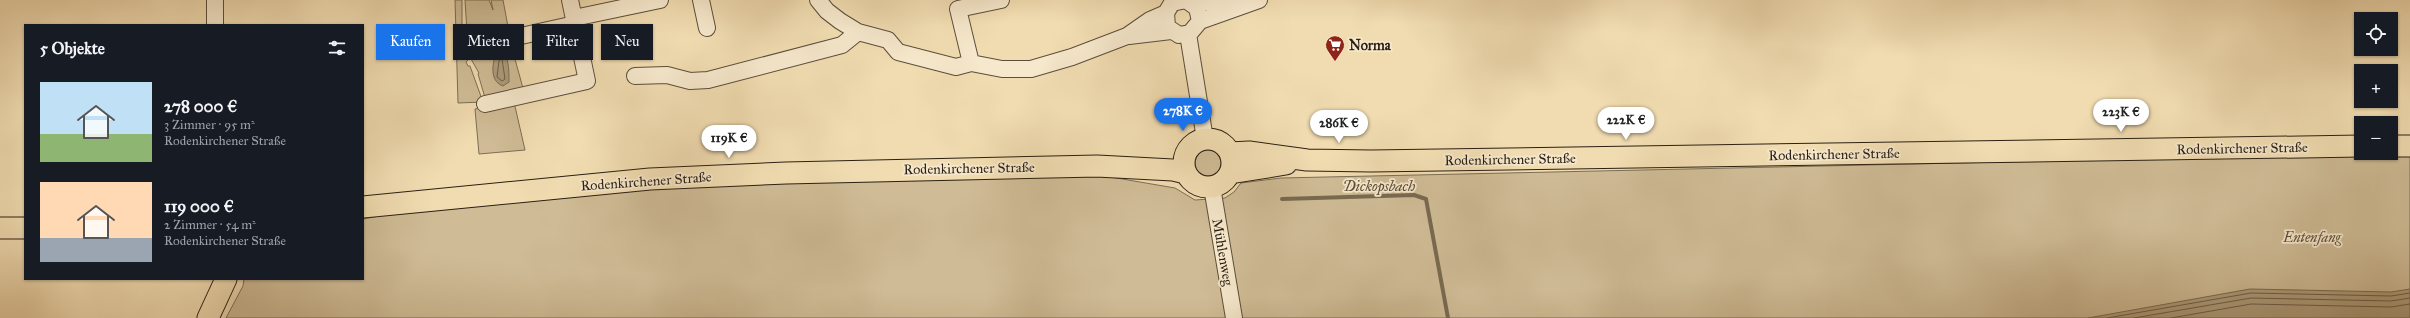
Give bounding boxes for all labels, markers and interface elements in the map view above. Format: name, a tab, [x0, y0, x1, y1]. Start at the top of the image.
map controls	[2354, 12, 2398, 160]
button: locate	[2354, 12, 2398, 56]
chip: Kaufen	[376, 24, 445, 60]
chip: Mieten	[453, 24, 524, 60]
chip: Filter	[532, 24, 593, 60]
chip: Neu	[601, 24, 653, 60]
supermarket icon: Norma	[1324, 34, 1346, 62]
icon: filters	[326, 37, 348, 59]
place label: Norma	[1349, 37, 1392, 54]
text: 5 Objekte	[40, 38, 105, 59]
button: +	[2354, 64, 2398, 108]
text: 278 000 €	[164, 96, 237, 117]
icon: home	[72, 98, 120, 146]
pin: 278K €	[1150, 98, 1216, 132]
pin: 223K €	[2088, 99, 2154, 133]
text: 278K €	[1163, 103, 1203, 119]
text: 223K €	[2102, 104, 2140, 120]
pin: 222K €	[1593, 107, 1659, 141]
pin: 286K €	[1306, 110, 1372, 144]
text: 222K €	[1606, 112, 1646, 128]
text: 286K €	[1319, 115, 1359, 131]
button: −	[2354, 116, 2398, 160]
text: 3 Zimmer · 95 m²	[164, 117, 255, 133]
pin: 119K €	[696, 125, 762, 159]
text: 119K €	[710, 130, 748, 146]
text: Rodenkirchener Straße	[164, 133, 286, 149]
street label: Rodenkirchener Straße	[2176, 139, 2308, 158]
street label: Rodenkirchener Straße	[1768, 145, 1900, 164]
street label: Rodenkirchener Straße	[1444, 150, 1576, 169]
street label: Rodenkirchener Straße	[903, 159, 1035, 178]
street label: Rodenkirchener Straße	[580, 168, 712, 195]
water label: Dickopsbach	[1343, 177, 1416, 196]
text: 119 000 €	[164, 196, 234, 217]
icon: home	[72, 198, 120, 246]
text: 2 Zimmer · 54 m²	[164, 217, 256, 233]
street label: Mühlenweg	[1208, 217, 1237, 287]
park label: Entenfang	[2282, 229, 2342, 246]
text: Rodenkirchener Straße	[164, 233, 286, 249]

